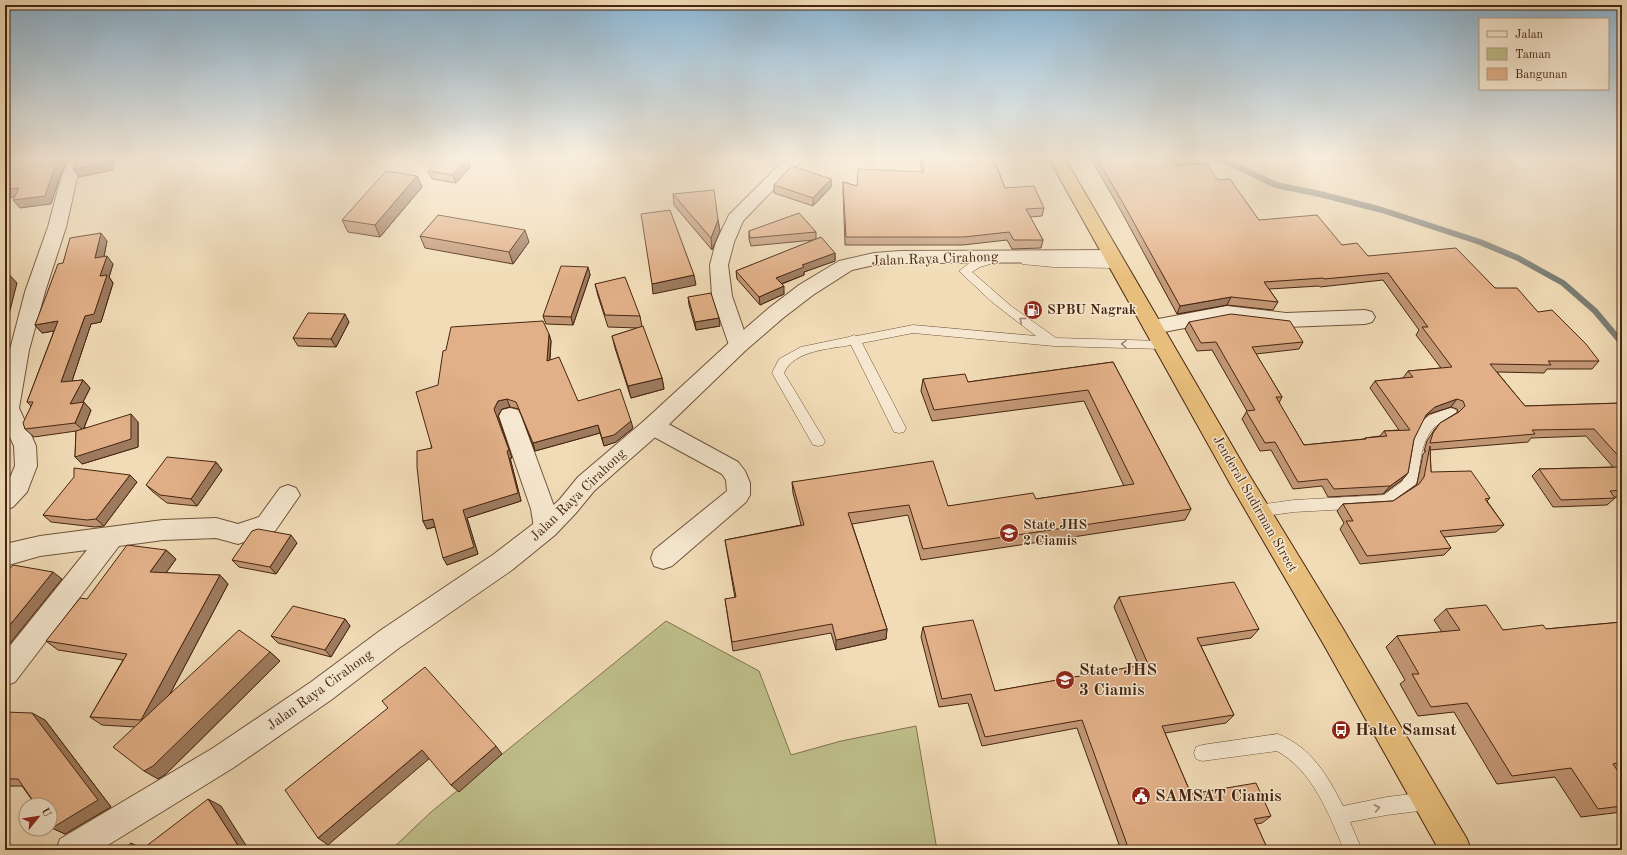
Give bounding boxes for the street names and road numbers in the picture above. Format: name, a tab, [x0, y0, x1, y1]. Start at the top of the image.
street label: Jalan Raya Cirahong	[871, 250, 999, 268]
street label: Jenderal Sudirman Street	[1210, 433, 1300, 575]
street label: Jalan Raya Cirahong	[528, 446, 629, 544]
street label: Jalan Raya Cirahong	[265, 647, 376, 733]

